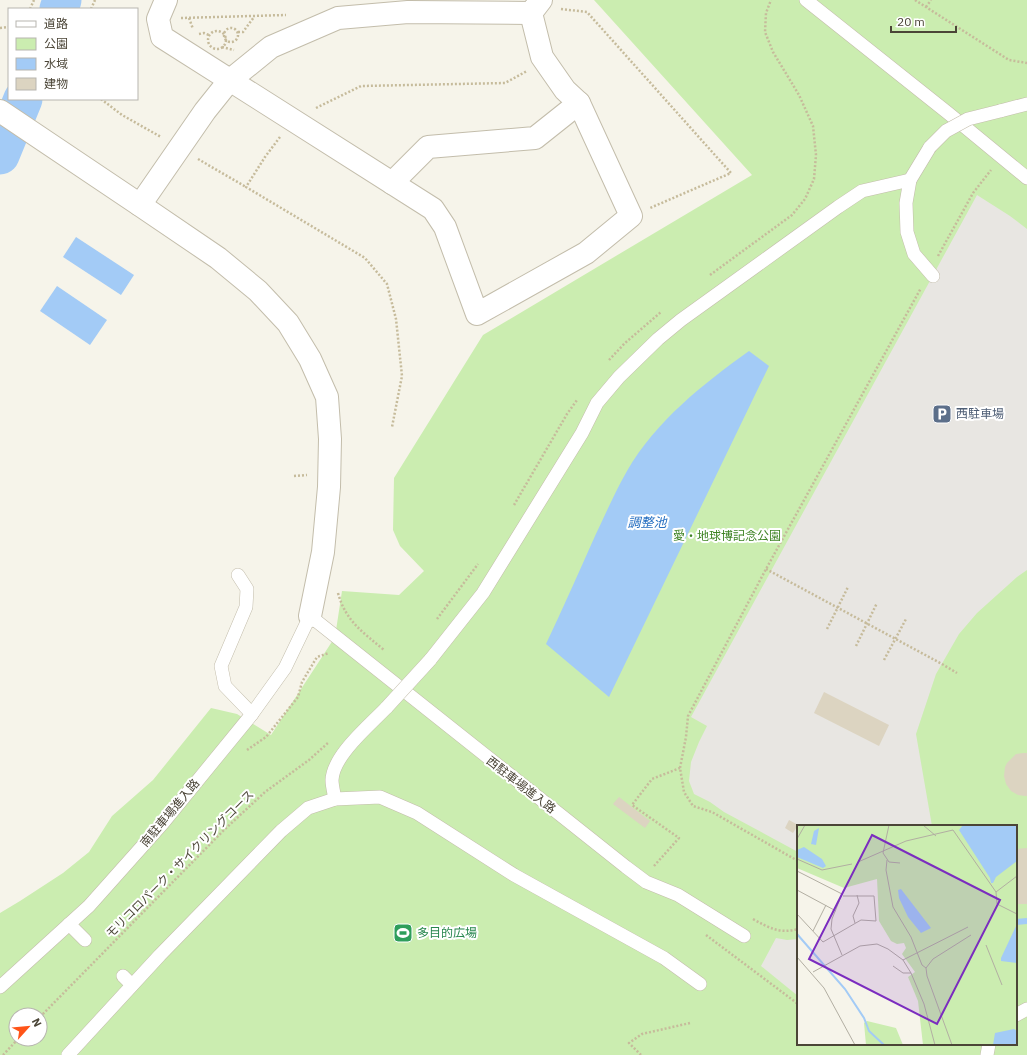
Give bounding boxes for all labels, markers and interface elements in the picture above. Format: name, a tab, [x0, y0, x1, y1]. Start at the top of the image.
legend	[8, 8, 138, 100]
scale bar	[891, 8, 956, 34]
text: 20 m	[897, 14, 925, 29]
text: 道路	[44, 16, 68, 31]
text: 公園	[44, 36, 68, 51]
text: 水域	[44, 56, 68, 71]
text: 建物	[44, 76, 68, 91]
parking icon: 西駐車場	[931, 403, 953, 425]
place label: 西駐車場	[956, 406, 1004, 421]
water label: 調整池	[627, 514, 668, 531]
park label: 愛・地球博記念公園	[673, 528, 781, 543]
street label: 西駐車場進入路	[484, 753, 559, 816]
street label: 南駐車場進入路	[137, 776, 202, 850]
street label: モリコロパーク・サイクリングコース	[103, 787, 257, 941]
inset map	[797, 825, 1017, 1045]
sports icon: 多目的広場	[392, 922, 414, 944]
place label: 多目的広場	[417, 925, 477, 940]
north arrow	[8, 1007, 48, 1047]
text: N	[29, 1016, 45, 1029]

